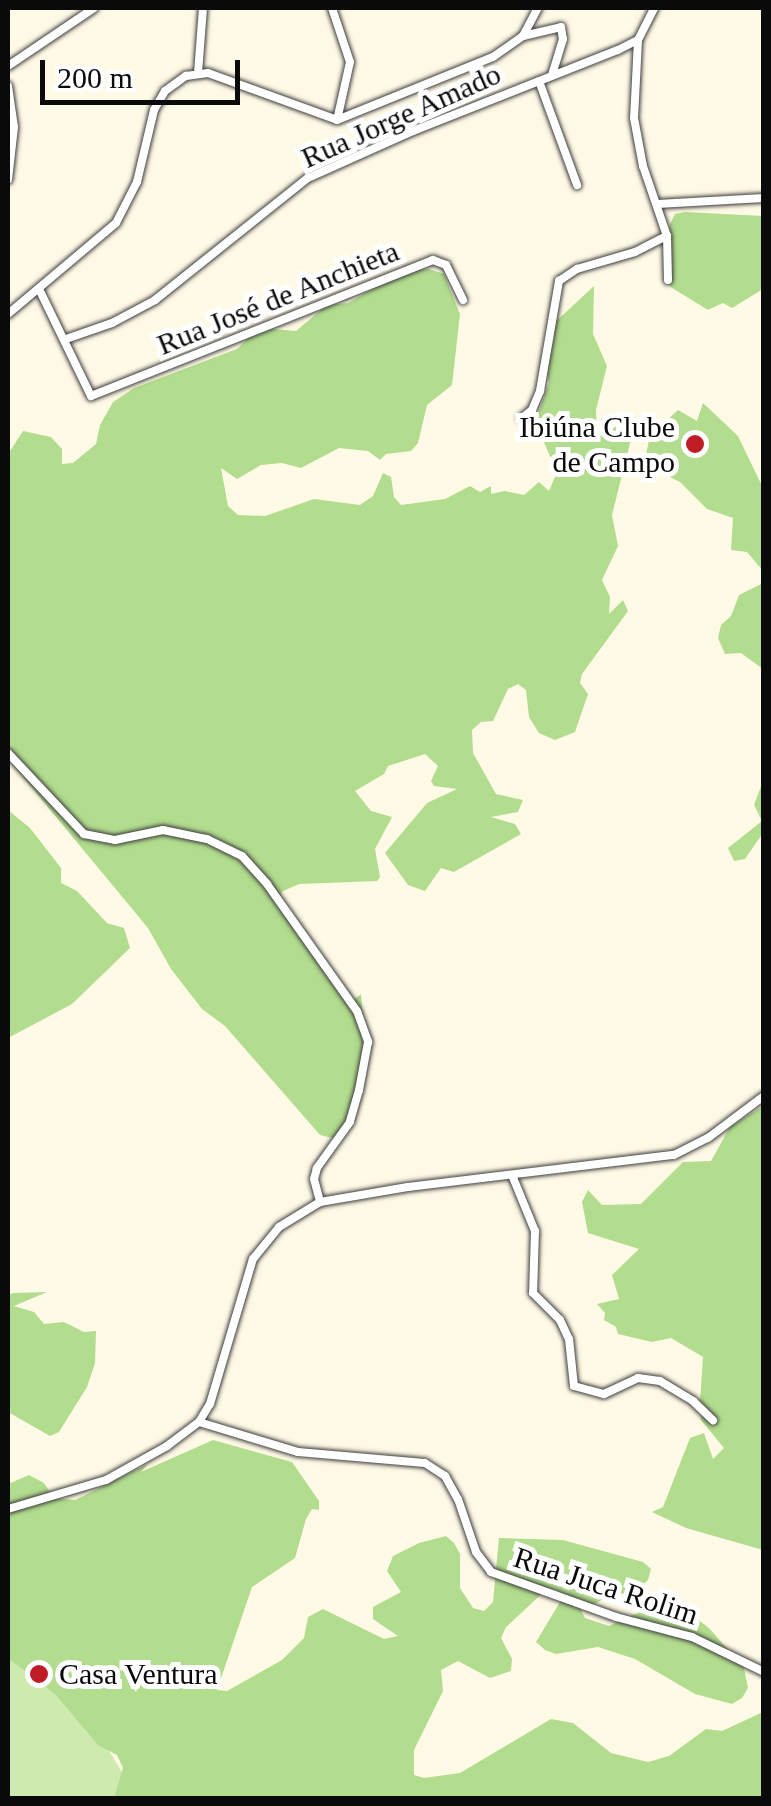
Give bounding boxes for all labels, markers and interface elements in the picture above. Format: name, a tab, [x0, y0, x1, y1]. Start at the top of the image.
scale bar	[45, 40, 245, 102]
street label: Rua Jorge Amado	[295, 56, 507, 176]
text: 200 m	[57, 61, 133, 94]
street label: Rua José de Anchieta	[151, 233, 405, 363]
place label: Ibiúna Clube de Campo	[519, 409, 675, 480]
marker: Ibiúna Clube de Campo	[684, 433, 706, 455]
street label: Rua Juca Rolim	[509, 1539, 703, 1633]
place label: Casa Ventura	[59, 1656, 218, 1692]
marker: Casa Ventura	[28, 1663, 50, 1685]

